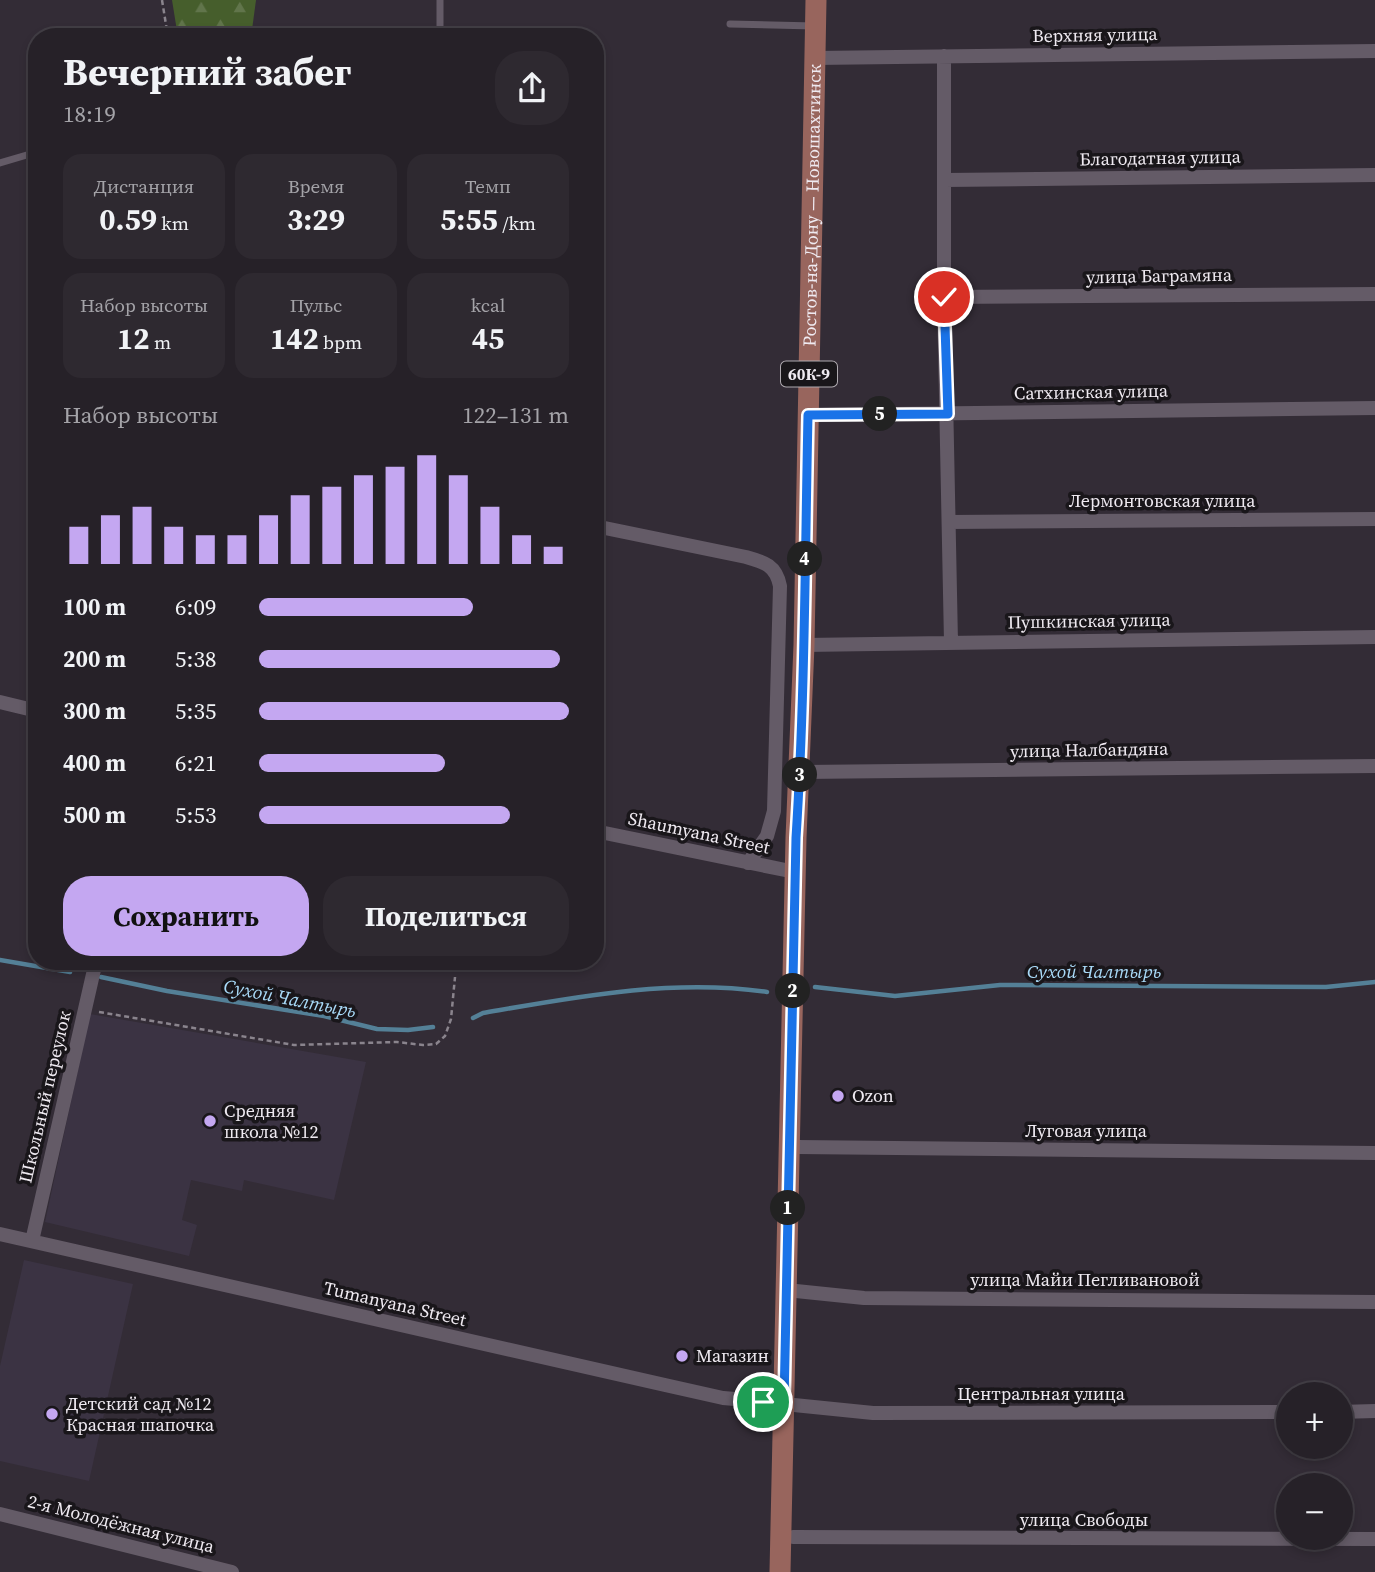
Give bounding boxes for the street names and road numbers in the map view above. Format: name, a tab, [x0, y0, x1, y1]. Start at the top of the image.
street label: Верхняя улица	[1032, 21, 1159, 48]
street label: Ростов-на-Дону — Новошахтинск	[797, 64, 827, 347]
street label: Благодатная улица	[1079, 144, 1242, 171]
street label: улица Баграмяна	[1086, 262, 1233, 289]
road number: 60К-9	[781, 362, 837, 386]
street label: Сатхинская улица	[1014, 378, 1169, 405]
street label: Лермонтовская улица	[1069, 488, 1256, 513]
street label: Пушкинская улица	[1007, 607, 1171, 634]
street label: улица Налбандяна	[1010, 736, 1169, 763]
street label: Shaumyana Street	[626, 805, 772, 860]
street label: Школьный переулок	[13, 1008, 76, 1185]
street label: Луговая улица	[1025, 1118, 1148, 1143]
street label: улица Майи Пегливановой	[970, 1267, 1200, 1292]
street label: Tumanyana Street	[321, 1275, 469, 1332]
street label: Центральная улица	[957, 1381, 1126, 1406]
street label: 2-я Молодёжная улица	[25, 1488, 218, 1559]
street label: улица Свободы	[1020, 1507, 1148, 1532]

